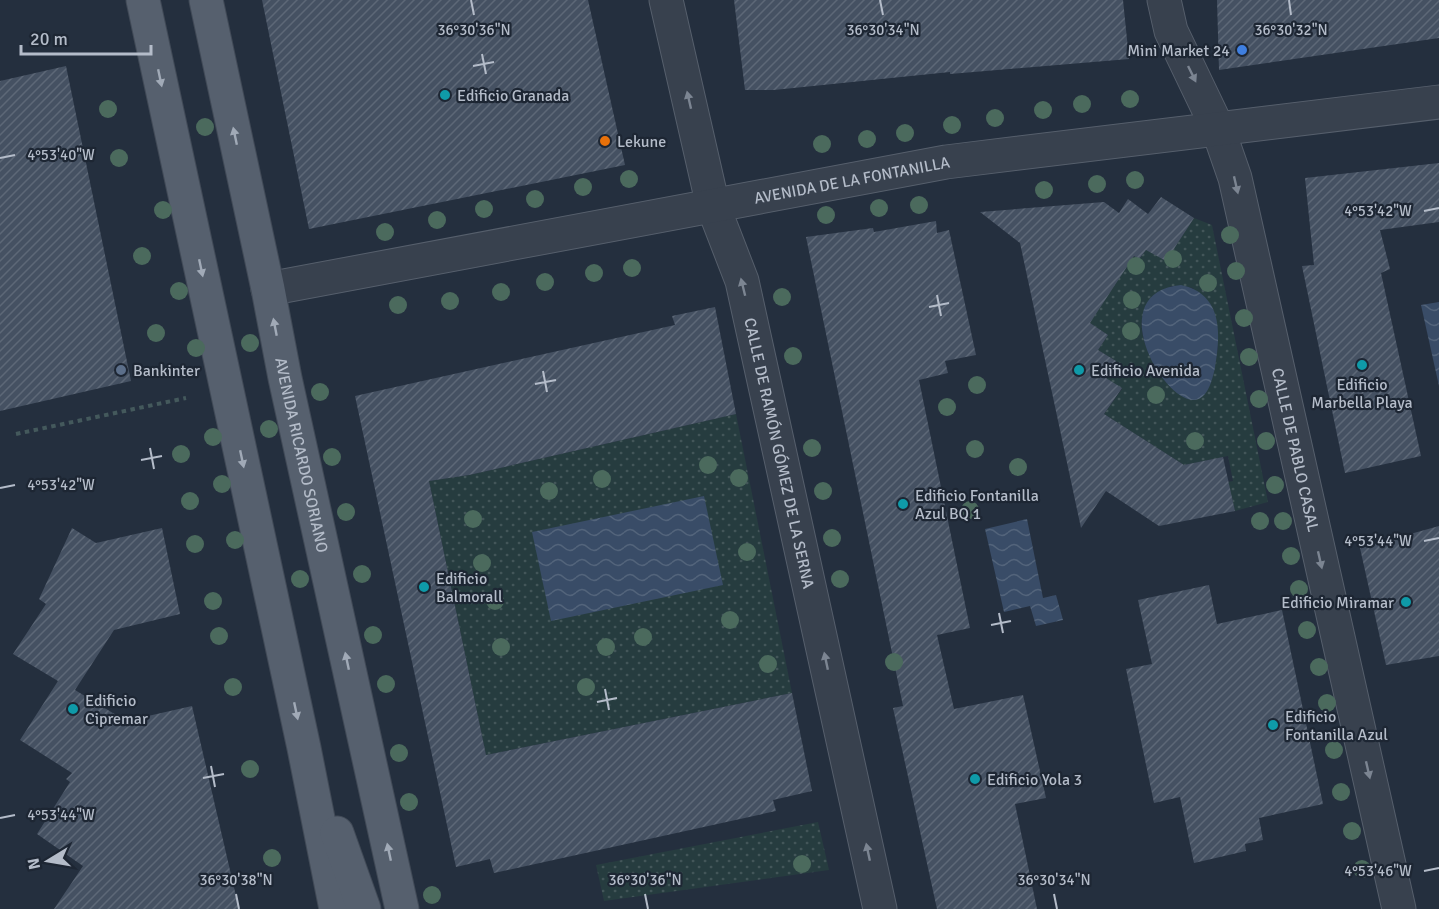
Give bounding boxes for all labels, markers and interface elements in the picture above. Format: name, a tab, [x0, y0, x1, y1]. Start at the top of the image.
scale bar	[21, 18, 152, 56]
text: 36°30'36"N	[437, 21, 511, 39]
text: 36°30'34"N	[846, 21, 920, 39]
text: 36°30'32"N	[1254, 21, 1328, 39]
text: 20 m	[30, 28, 68, 50]
place label: Mini Market 24	[1127, 41, 1230, 61]
marker: Mini Market 24	[1235, 43, 1249, 57]
one-way arrow	[1187, 66, 1196, 83]
one-way arrow	[156, 68, 166, 87]
place label: Edificio Granada	[457, 86, 569, 106]
marker: Edificio Granada	[438, 88, 452, 102]
one-way arrow	[684, 90, 693, 109]
one-way arrow	[230, 127, 240, 145]
place label: Lekune	[617, 132, 666, 152]
marker: Lekune	[598, 134, 612, 148]
text: 4°53'40"W	[27, 146, 95, 164]
street label: AVENIDA DE LA FONTANILLA	[752, 152, 952, 209]
one-way arrow	[1232, 176, 1241, 195]
text: 4°53'42"W	[1344, 202, 1412, 220]
one-way arrow	[197, 259, 207, 278]
one-way arrow	[738, 277, 747, 295]
street label: CALLE DE RAMÓN GÓMEZ DE LA SERNA	[739, 316, 818, 591]
one-way arrow	[271, 317, 280, 336]
street label: AVENIDA RICARDO SORIANO	[270, 356, 332, 555]
marker: Edificio Marbella Playa	[1355, 358, 1369, 372]
place label: Bankinter	[133, 361, 200, 381]
place label: Edificio Avenida	[1091, 361, 1200, 381]
marker: Bankinter	[114, 363, 128, 377]
marker: Edificio Avenida	[1072, 363, 1086, 377]
street label: CALLE DE PABLO CASAL	[1267, 366, 1323, 534]
place label: Edificio Marbella Playa	[1311, 375, 1413, 413]
one-way arrow	[238, 450, 248, 468]
text: 4°53'42"W	[27, 476, 95, 494]
place label: Edificio Fontanilla Azul BQ 1	[915, 486, 1039, 524]
marker: Edificio Fontanilla Azul BQ 1	[896, 497, 910, 511]
text: 4°53'44"W	[1344, 532, 1412, 550]
one-way arrow	[1316, 550, 1326, 569]
place label: Edificio Balmorall	[436, 569, 503, 607]
marker: Edificio Balmorall	[417, 580, 431, 594]
place label: Edificio Miramar	[1281, 593, 1394, 613]
marker: Edificio Miramar	[1399, 595, 1413, 609]
one-way arrow	[342, 652, 352, 671]
one-way arrow	[821, 652, 830, 671]
place label: Edificio Cipremar	[85, 691, 148, 729]
marker: Edificio Cipremar	[66, 702, 80, 716]
one-way arrow	[292, 702, 301, 721]
place label: Edificio Fontanilla Azul	[1285, 707, 1388, 745]
marker: Edificio Fontanilla Azul	[1266, 718, 1280, 732]
one-way arrow	[1363, 761, 1373, 780]
place label: Edificio Yola 3	[987, 770, 1082, 790]
marker: Edificio Yola 3	[968, 772, 982, 786]
text: 4°53'44"W	[27, 806, 95, 824]
north arrow	[18, 831, 78, 891]
one-way arrow	[384, 842, 393, 861]
one-way arrow	[862, 843, 872, 861]
text: N	[23, 856, 45, 871]
text: 4°53'46"W	[1344, 862, 1412, 880]
text: 36°30'38"N	[199, 871, 273, 889]
text: 36°30'36"N	[608, 871, 682, 889]
text: 36°30'34"N	[1017, 871, 1091, 889]

